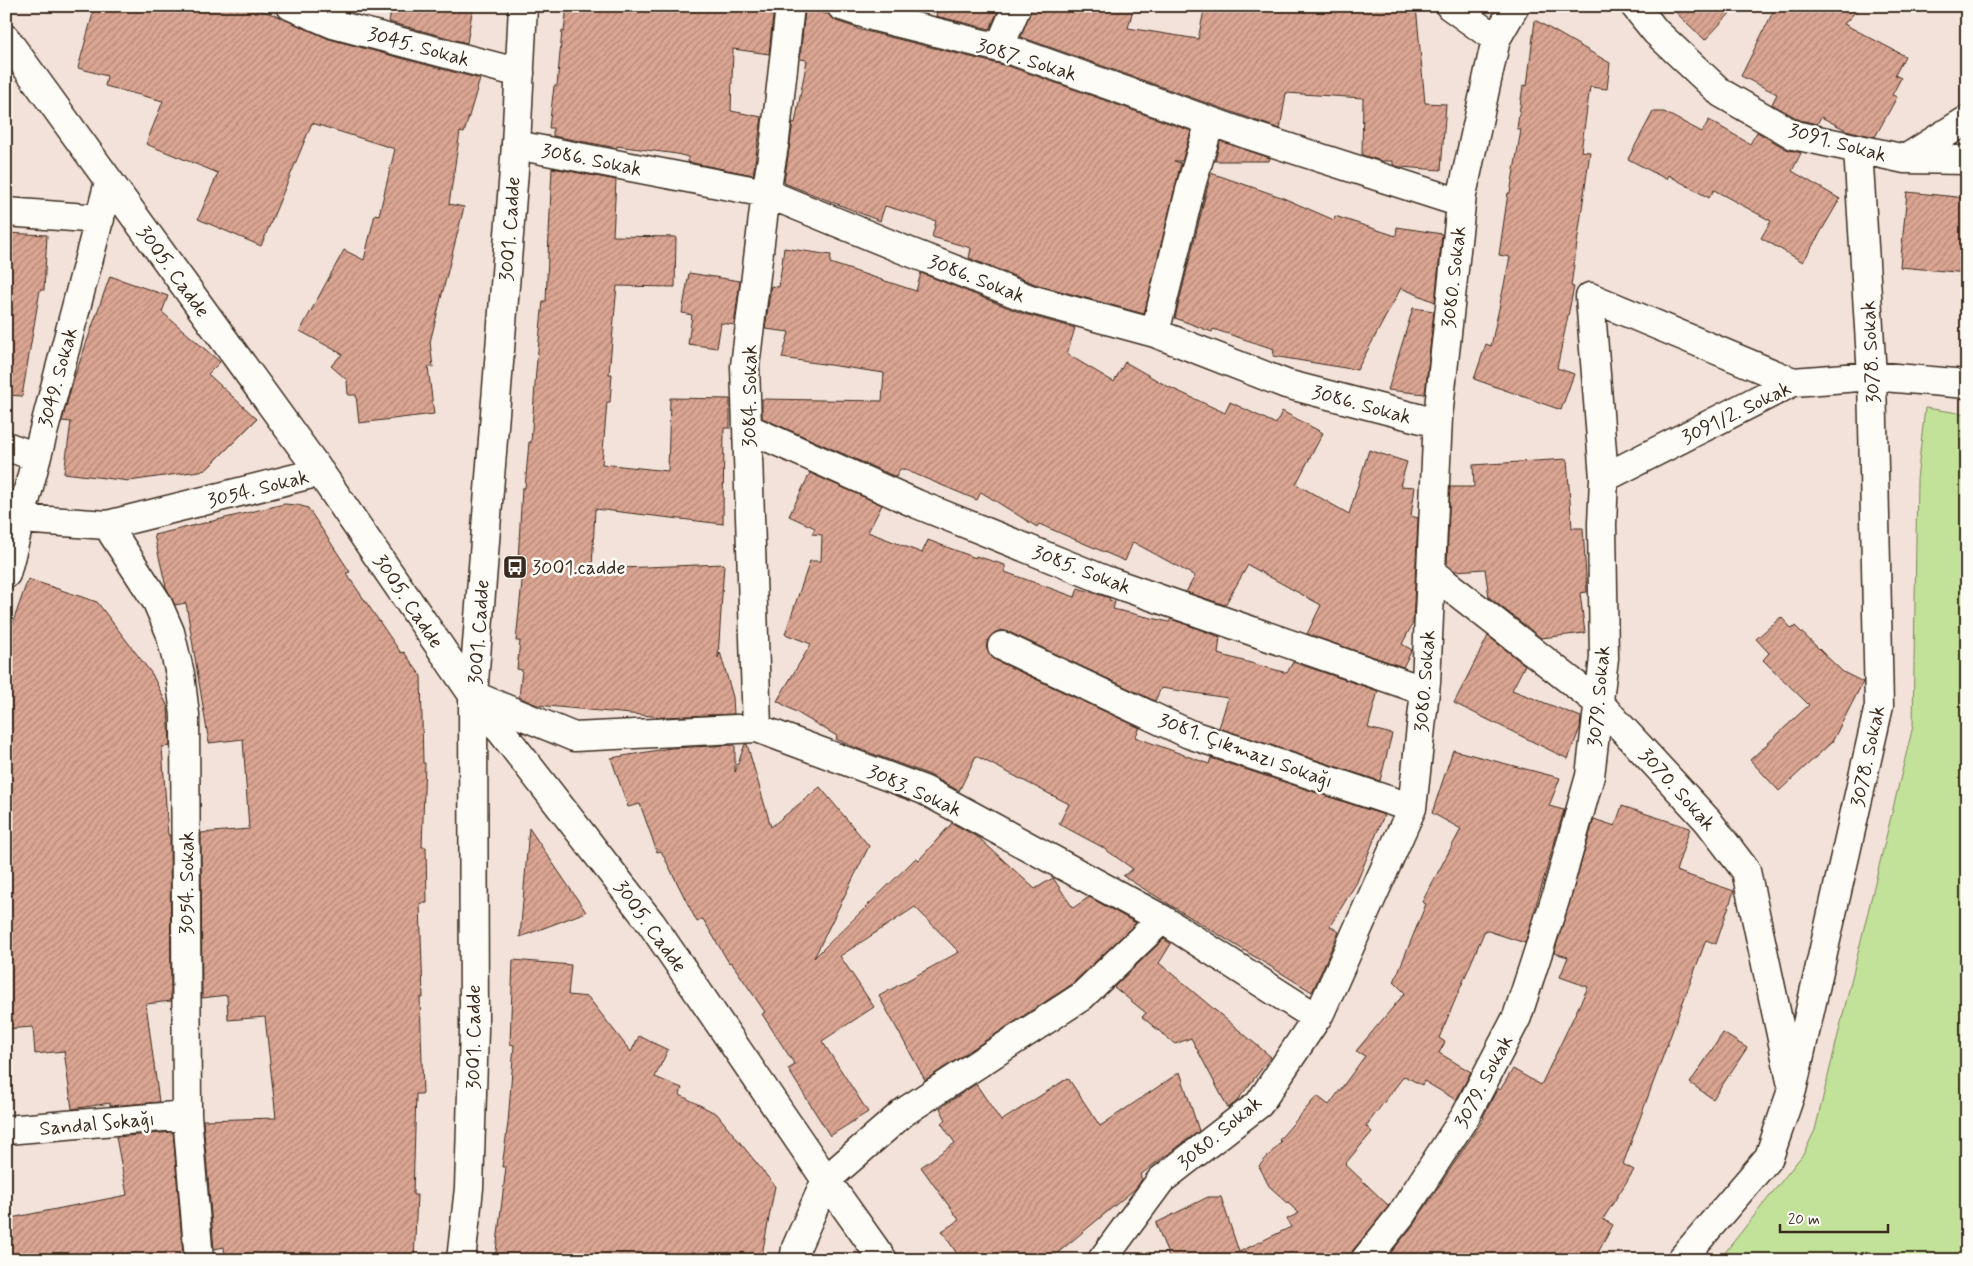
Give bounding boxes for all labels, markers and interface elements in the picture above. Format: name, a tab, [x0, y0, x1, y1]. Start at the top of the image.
street label: 3045. Sokak	[365, 21, 473, 74]
street label: 3087. Sokak	[973, 32, 1080, 89]
street label: 3091. Sokak	[1786, 117, 1890, 169]
street label: 3086. Sokak	[539, 138, 644, 183]
street label: 3001. Cadde	[493, 176, 528, 282]
street label: 3005. Cadde	[130, 220, 215, 324]
street label: 3080. Sokak	[1436, 225, 1473, 330]
street label: 3086. Sokak	[924, 249, 1029, 310]
street label: 3078. Sokak	[1855, 300, 1888, 404]
street label: 3049. Sokak	[32, 324, 85, 430]
street label: 3084. Sokak	[737, 344, 764, 448]
street label: 3091/2. Sokak	[1677, 375, 1796, 451]
street label: 3086. Sokak	[1309, 379, 1414, 432]
street label: 3054. Sokak	[205, 464, 312, 515]
street label: 3085. Sokak	[1028, 539, 1135, 602]
street label: 3005. Cadde	[366, 549, 449, 654]
bus stop icon: 3001.cadde	[502, 554, 528, 580]
place label: 3001.cadde	[532, 555, 626, 582]
street label: 3001. Cadde	[462, 579, 497, 685]
street label: 3080. Sokak	[1408, 629, 1443, 733]
street label: 3079. Sokak	[1582, 644, 1617, 748]
street label: 3078. Sokak	[1845, 703, 1892, 810]
street label: 3081. Çıkmazı Sokağı	[1155, 707, 1336, 796]
street label: 3070. Sokak	[1632, 743, 1721, 837]
street label: 3083. Sokak	[863, 759, 966, 824]
street label: 3054. Sokak	[174, 831, 201, 935]
street label: 3005. Cadde	[607, 875, 692, 979]
street label: 3001. Cadde	[461, 985, 488, 1090]
street label: 3079. Sokak	[1449, 1030, 1520, 1133]
street label: 3080. Sokak	[1172, 1090, 1268, 1176]
street label: Sandal Sokağı	[38, 1106, 156, 1143]
scale bar	[1780, 1201, 1888, 1233]
text: 20 m	[1788, 1210, 1820, 1230]

